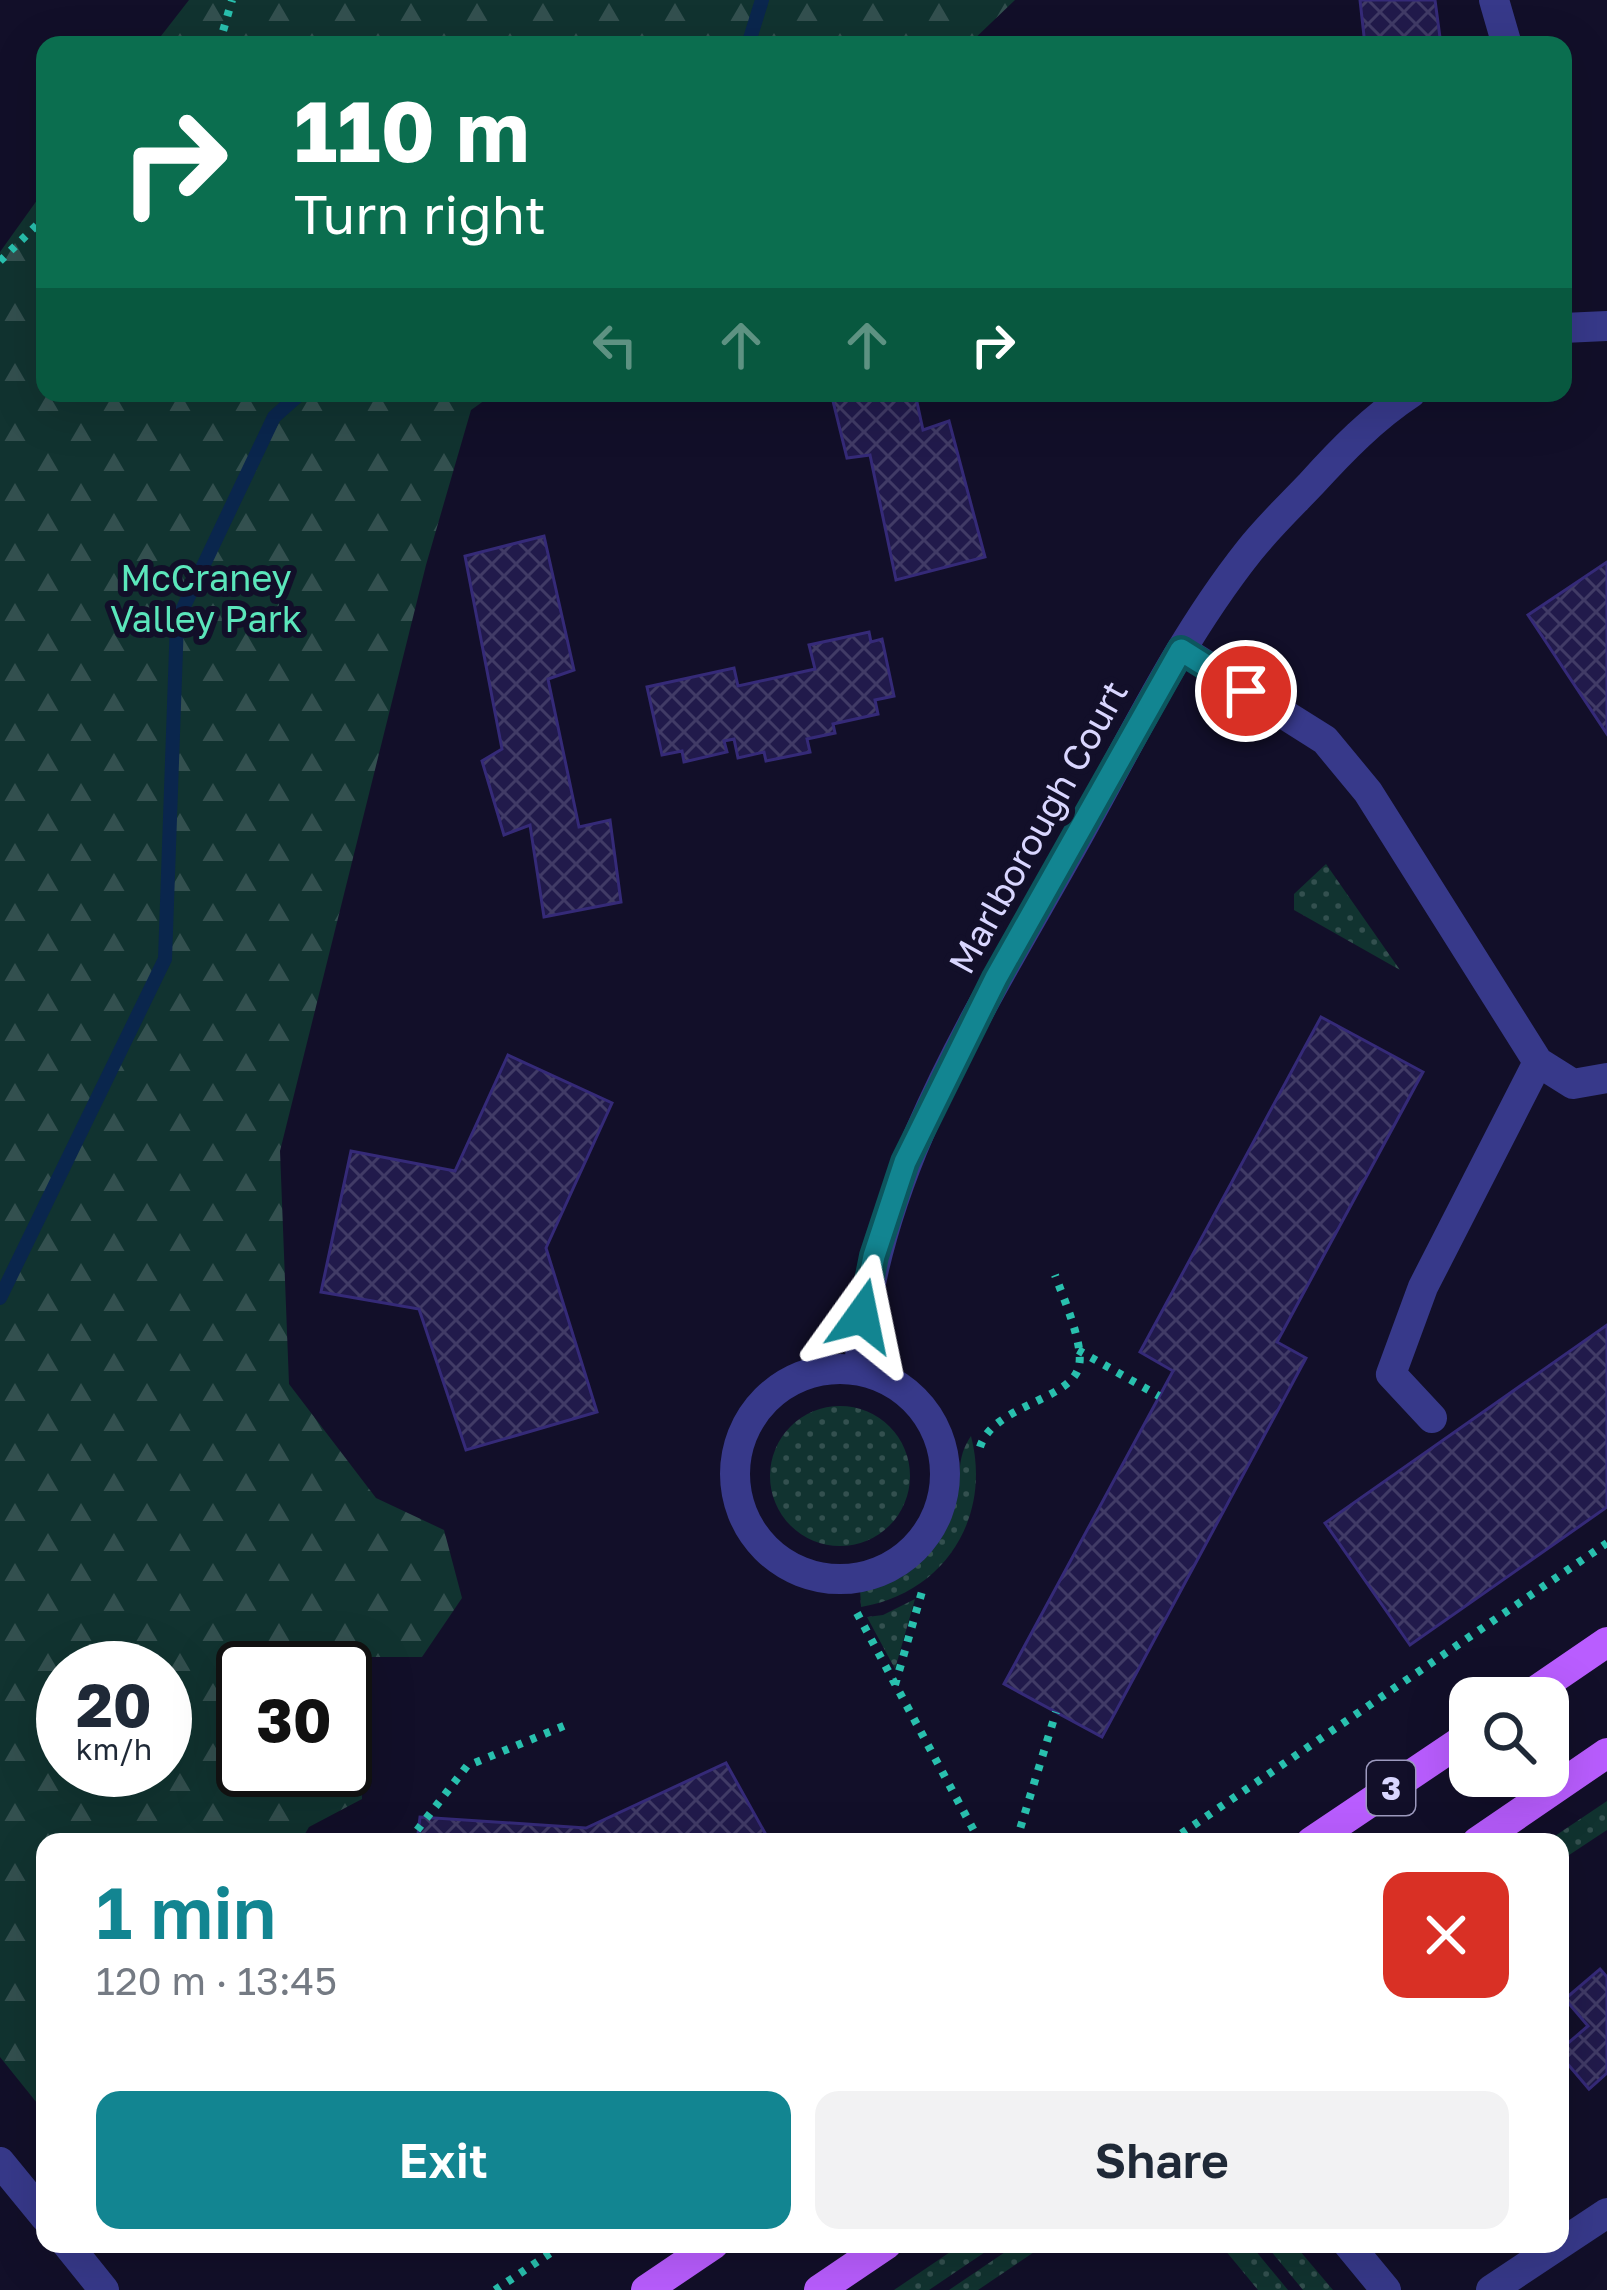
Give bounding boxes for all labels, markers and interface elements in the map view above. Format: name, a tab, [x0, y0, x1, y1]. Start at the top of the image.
text: 110 m	[294, 80, 530, 180]
icon: right	[96, 84, 252, 240]
text: Turn right	[294, 181, 546, 246]
icon: left	[582, 312, 648, 378]
icon: ahead	[708, 312, 774, 378]
icon: ahead	[834, 312, 900, 378]
icon: right	[960, 312, 1026, 378]
park label: McCraney Valley Park	[110, 556, 302, 640]
pin	[1195, 640, 1297, 742]
icon: arrive	[1213, 658, 1279, 724]
street label: Marlborough Court	[939, 673, 1136, 981]
position arrow	[799, 1253, 925, 1379]
speed limit sign: 30	[216, 1641, 372, 1797]
text: 20	[76, 1668, 152, 1740]
map controls	[1449, 1677, 1569, 1797]
button: search	[1449, 1677, 1569, 1797]
text: km/h	[76, 1731, 152, 1767]
road number: 3	[1367, 1761, 1415, 1815]
text: 1 min	[96, 1868, 276, 1955]
button: close	[1383, 1872, 1509, 1998]
text: 120 m · 13:45	[96, 1957, 337, 2004]
button: Exit	[96, 2091, 791, 2229]
button: Share	[815, 2091, 1509, 2229]

